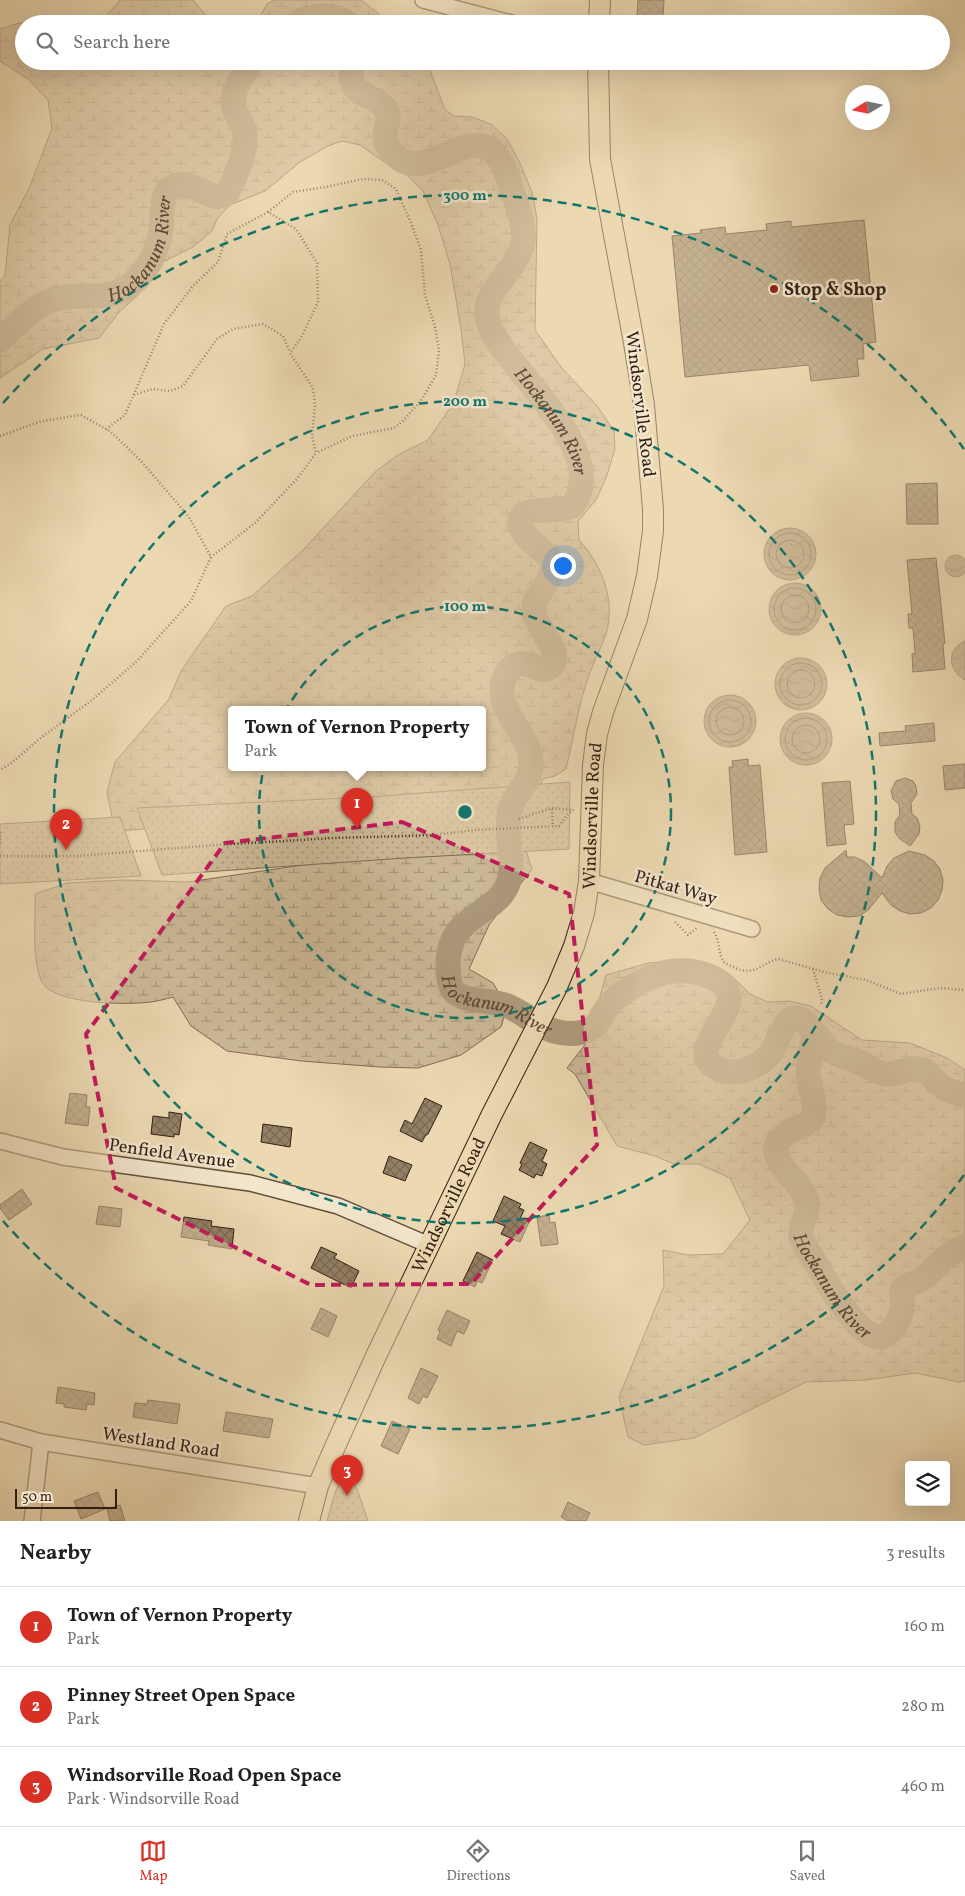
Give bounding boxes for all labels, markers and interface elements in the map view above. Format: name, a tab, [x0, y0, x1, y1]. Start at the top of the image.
search box	[15, 15, 950, 70]
icon: search	[33, 29, 61, 57]
text: Search here	[73, 30, 170, 56]
north arrow	[845, 85, 890, 130]
text: 300 m	[443, 186, 487, 207]
water label: Hockanum River	[104, 192, 179, 310]
place label: Stop & Shop	[784, 278, 886, 303]
marker: Stop & Shop	[768, 283, 780, 295]
street label: Windsorville Road	[618, 330, 661, 479]
water label: Hockanum River	[507, 362, 593, 478]
text: 200 m	[443, 392, 487, 413]
your location	[550, 553, 576, 579]
text: 100 m	[444, 597, 487, 618]
popup	[228, 706, 486, 771]
text: Town of Vernon Property	[244, 715, 470, 741]
text: Park	[244, 741, 277, 763]
street label: Windsorville Road	[578, 741, 610, 890]
pin: 1	[341, 788, 373, 829]
centre of rings	[456, 803, 474, 821]
pin: 2	[50, 809, 82, 850]
street label: Pitkat Way	[631, 865, 720, 912]
water label: Hockanum River	[433, 973, 557, 1044]
street label: Penfield Avenue	[107, 1133, 237, 1176]
street label: Windsorville Road	[407, 1134, 493, 1277]
water label: Hockanum River	[786, 1229, 877, 1347]
street label: Westland Road	[100, 1422, 221, 1465]
pin: 3	[331, 1455, 363, 1496]
map controls	[905, 1461, 950, 1506]
button: layers	[905, 1461, 950, 1506]
scale bar	[15, 1486, 118, 1509]
text: 50 m	[22, 1488, 52, 1507]
text: Nearby	[20, 1539, 91, 1568]
text: 3 results	[886, 1543, 945, 1565]
text: Town of Vernon Property	[67, 1603, 292, 1629]
text: 1	[33, 1616, 39, 1638]
text: 160 m	[904, 1616, 945, 1638]
text: Park	[67, 1629, 100, 1651]
text: Pinney Street Open Space	[67, 1683, 295, 1709]
text: 2	[32, 1696, 40, 1718]
text: 280 m	[901, 1696, 945, 1718]
text: Park	[67, 1709, 100, 1731]
text: Windsorville Road Open Space	[67, 1763, 341, 1789]
text: 3	[32, 1776, 40, 1798]
text: 460 m	[901, 1776, 945, 1798]
text: Park · Windsorville Road	[67, 1789, 240, 1811]
tab: Map	[139, 1837, 167, 1886]
tab: Directions	[446, 1837, 511, 1886]
tab: Saved	[789, 1837, 826, 1886]

